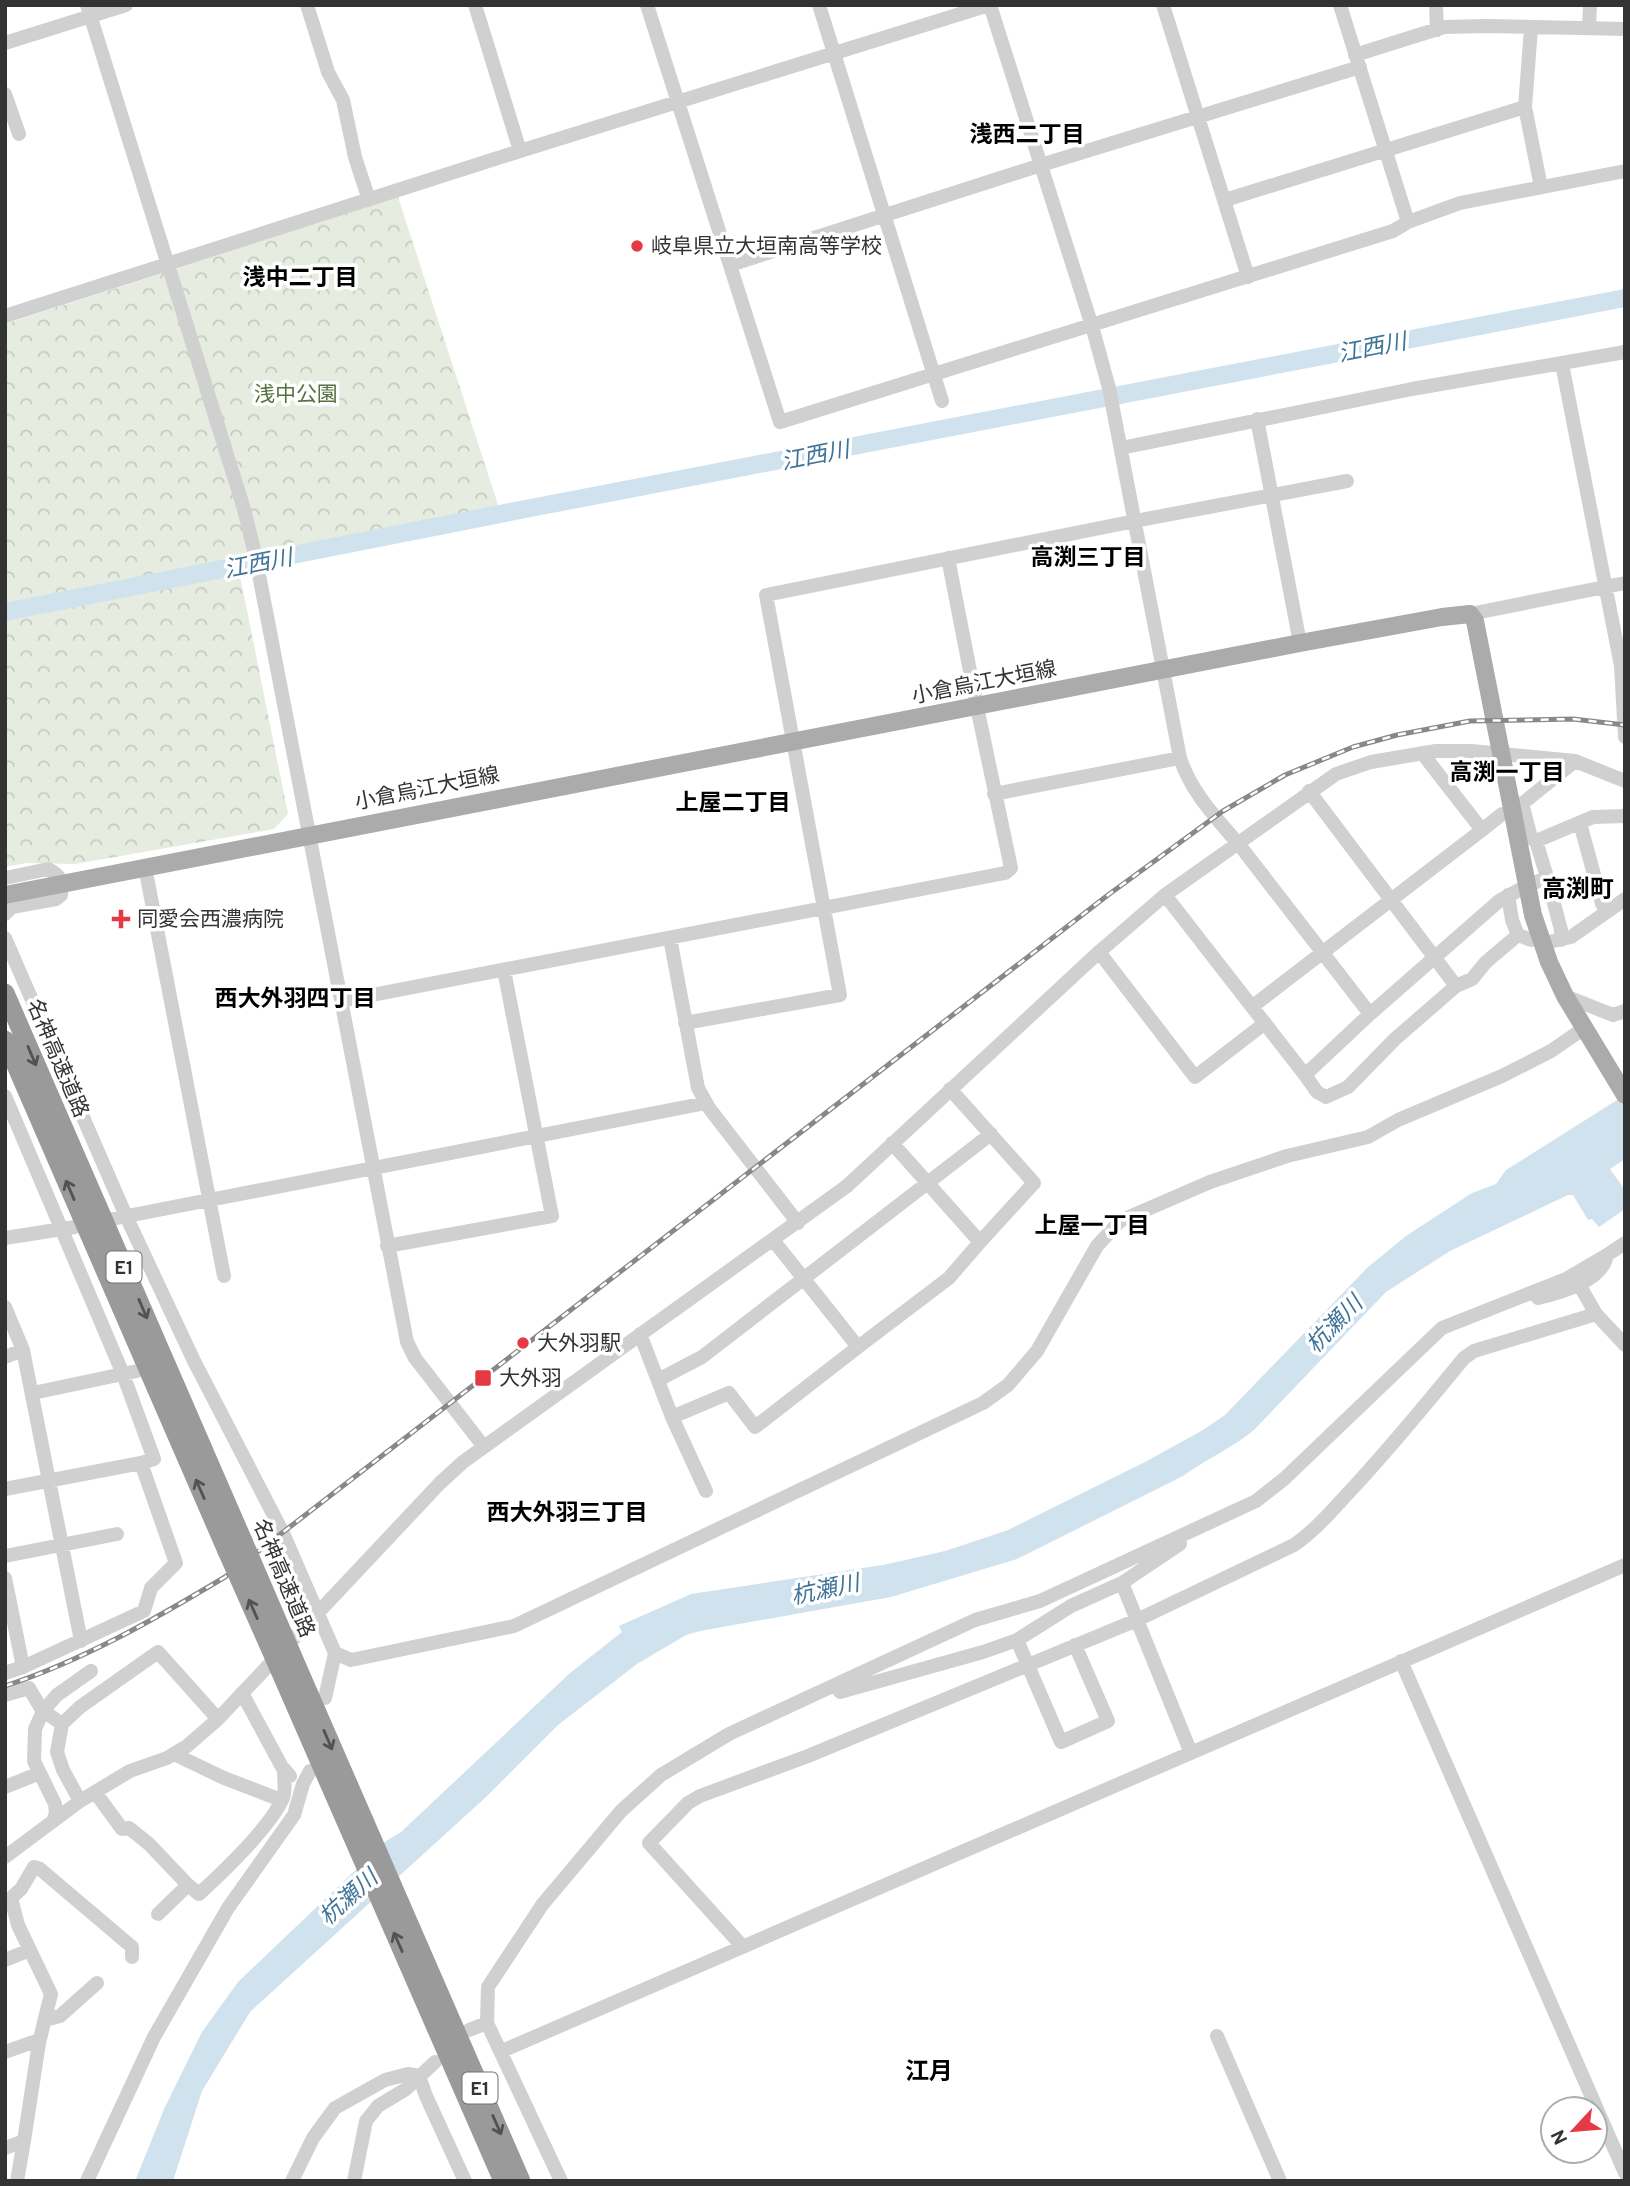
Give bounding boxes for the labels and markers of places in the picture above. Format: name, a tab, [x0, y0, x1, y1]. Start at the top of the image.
place label: 岐阜県立大垣南高等学校	[651, 234, 882, 261]
marker: 岐阜県立大垣南高等学校	[629, 238, 645, 254]
place label: 同愛会西濃病院	[137, 907, 284, 934]
marker: 同愛会西濃病院	[111, 909, 131, 929]
place label: 大外羽駅	[537, 1331, 621, 1358]
marker: 大外羽駅	[515, 1335, 531, 1351]
place label: 大外羽	[499, 1366, 562, 1393]
marker: 大外羽	[473, 1368, 493, 1388]

